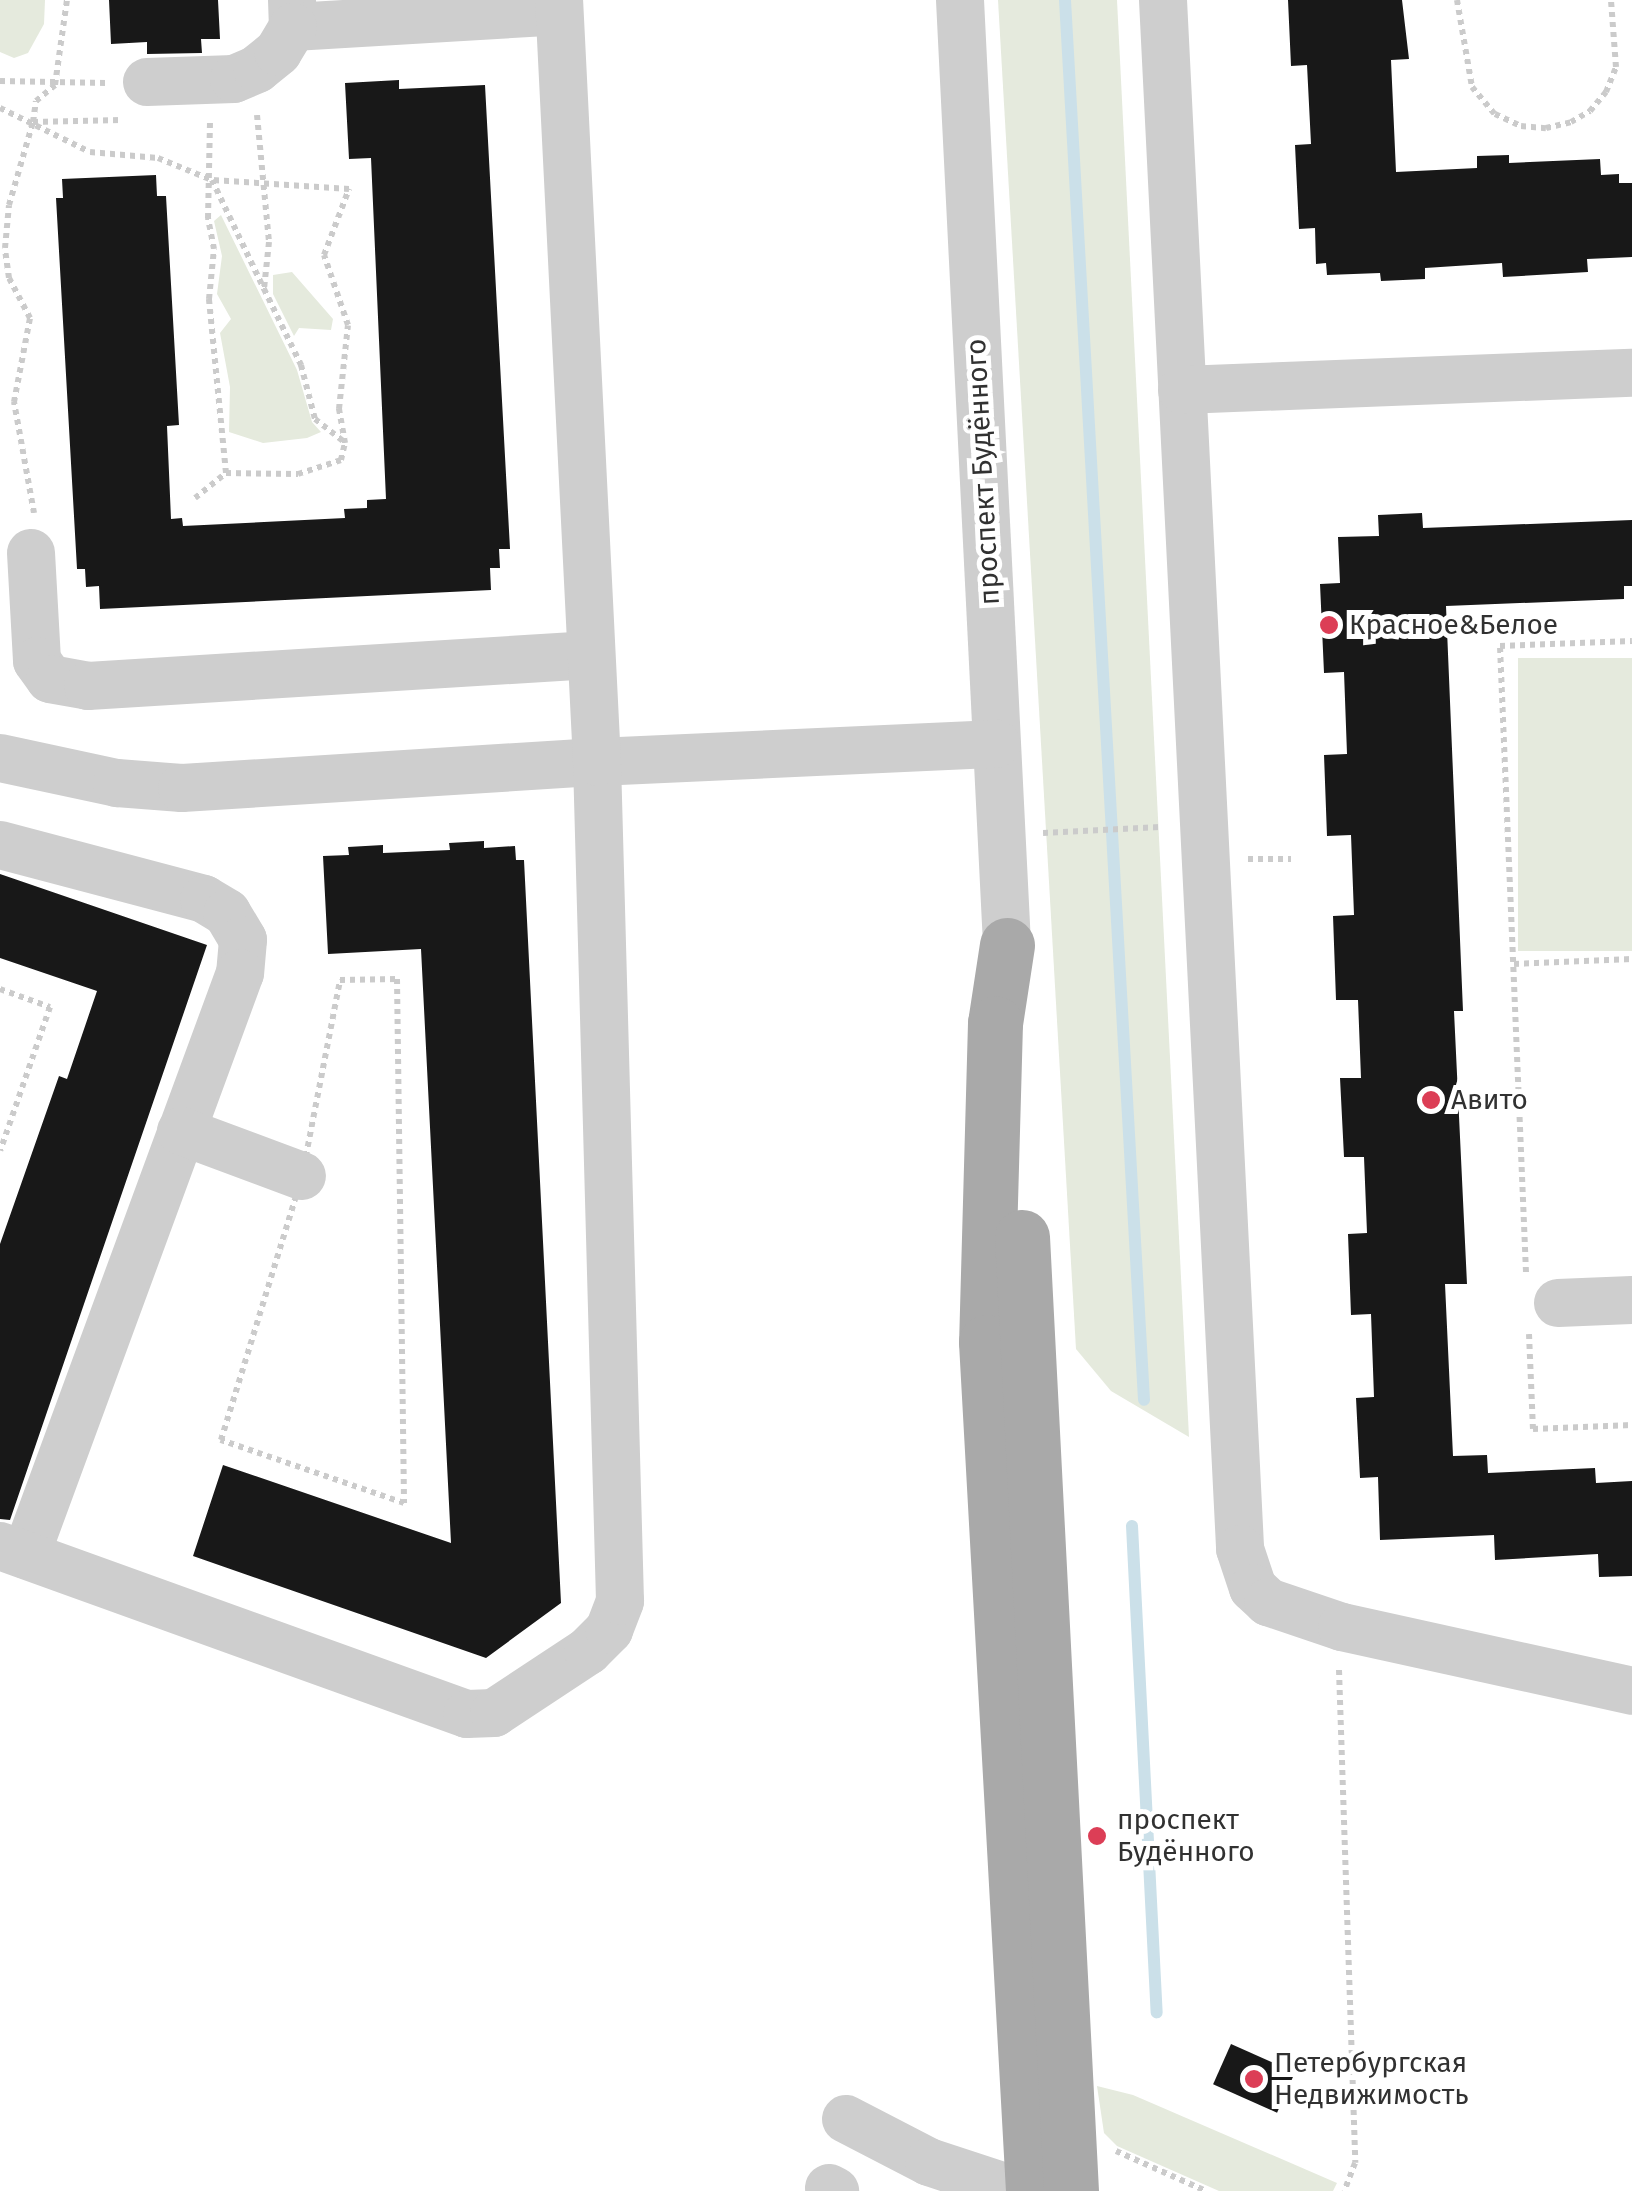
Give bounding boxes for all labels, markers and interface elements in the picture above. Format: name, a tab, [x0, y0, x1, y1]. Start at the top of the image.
street label: проспект Будённого	[959, 338, 1007, 606]
place label: Красное&Белое	[1349, 608, 1558, 642]
marker: Красное&Белое	[1318, 614, 1340, 636]
place label: Авито	[1451, 1083, 1528, 1117]
marker: Авито	[1420, 1089, 1442, 1111]
place label: проспект Будённого	[1117, 1803, 1255, 1869]
marker: проспект Будённого	[1086, 1825, 1108, 1847]
place label: Петербургская Недвижимость	[1274, 2046, 1469, 2112]
marker: Петербургская Недвижимость	[1243, 2068, 1265, 2090]

